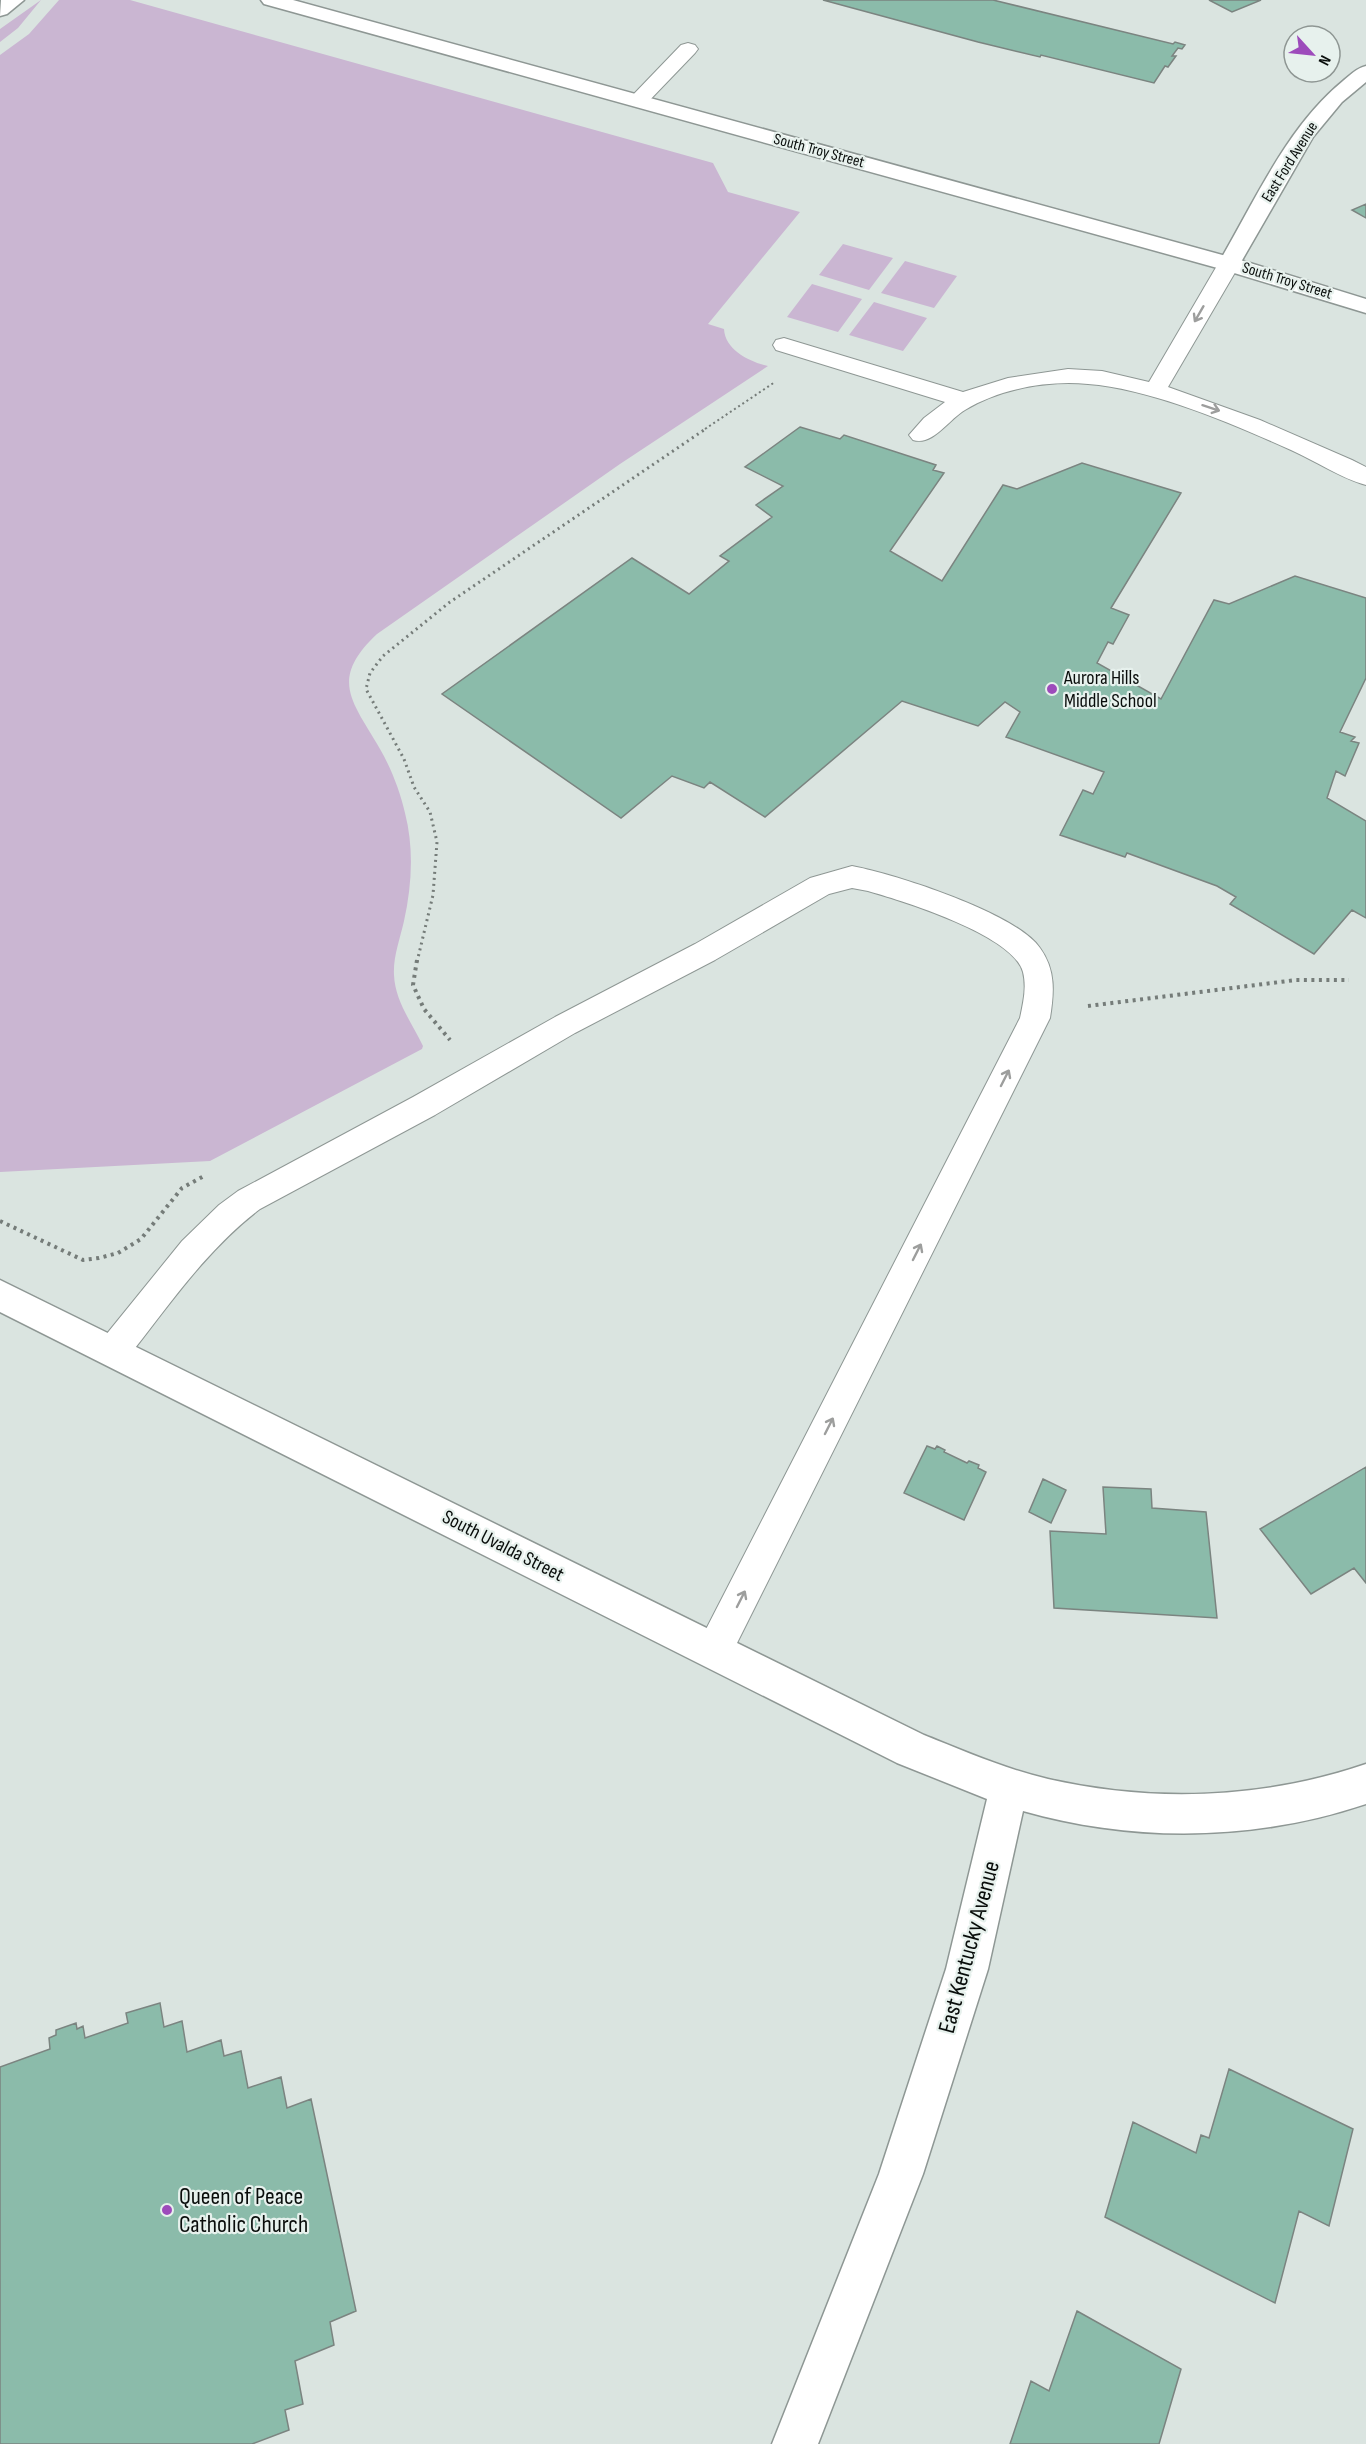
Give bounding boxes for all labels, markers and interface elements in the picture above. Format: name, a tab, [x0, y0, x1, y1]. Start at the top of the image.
north arrow	[1282, 24, 1342, 84]
text: N	[1314, 52, 1334, 68]
street label: East Ford Avenue	[1258, 118, 1322, 206]
street label: South Troy Street	[772, 130, 867, 172]
street label: South Troy Street	[1240, 258, 1334, 304]
one-way arrow	[1193, 305, 1205, 322]
one-way arrow	[1201, 404, 1220, 415]
place label: Aurora Hills Middle School	[1063, 666, 1157, 713]
marker: Aurora Hills Middle School	[1045, 682, 1059, 696]
one-way arrow	[1000, 1069, 1012, 1087]
one-way arrow	[912, 1243, 923, 1261]
one-way arrow	[824, 1417, 835, 1435]
street label: South Uvalda Street	[438, 1505, 568, 1587]
one-way arrow	[736, 1591, 747, 1609]
street label: East Kentucky Avenue	[932, 1858, 1006, 2036]
place label: Queen of Peace Catholic Church	[179, 2182, 308, 2239]
marker: Queen of Peace Catholic Church	[160, 2203, 174, 2217]

